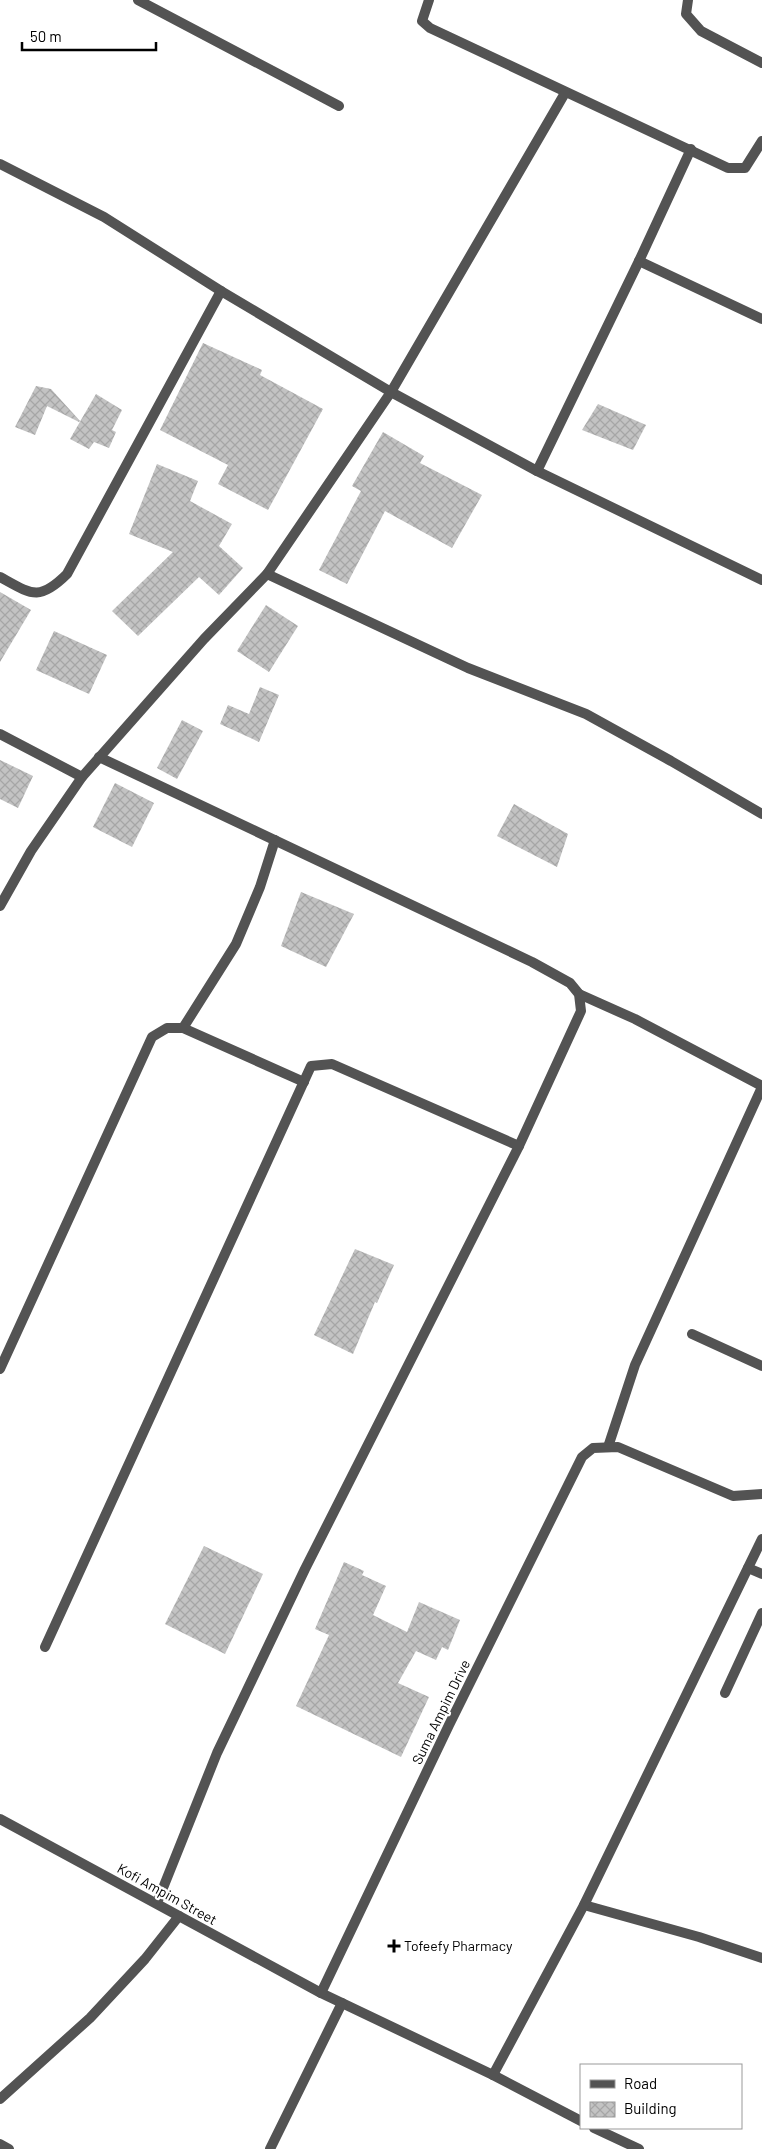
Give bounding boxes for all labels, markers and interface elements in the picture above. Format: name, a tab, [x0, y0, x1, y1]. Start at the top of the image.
scale bar	[22, 20, 156, 52]
text: 50 m	[30, 27, 62, 45]
street label: Suma Ampim Drive	[408, 1657, 473, 1767]
street label: Kofi Ampim Street	[114, 1859, 220, 1928]
place label: Tofeefy Pharmacy	[404, 1937, 513, 1954]
marker: Tofeefy Pharmacy	[388, 1940, 400, 1952]
legend	[580, 2064, 742, 2129]
text: Road	[624, 2074, 657, 2092]
text: Building	[624, 2099, 677, 2117]

